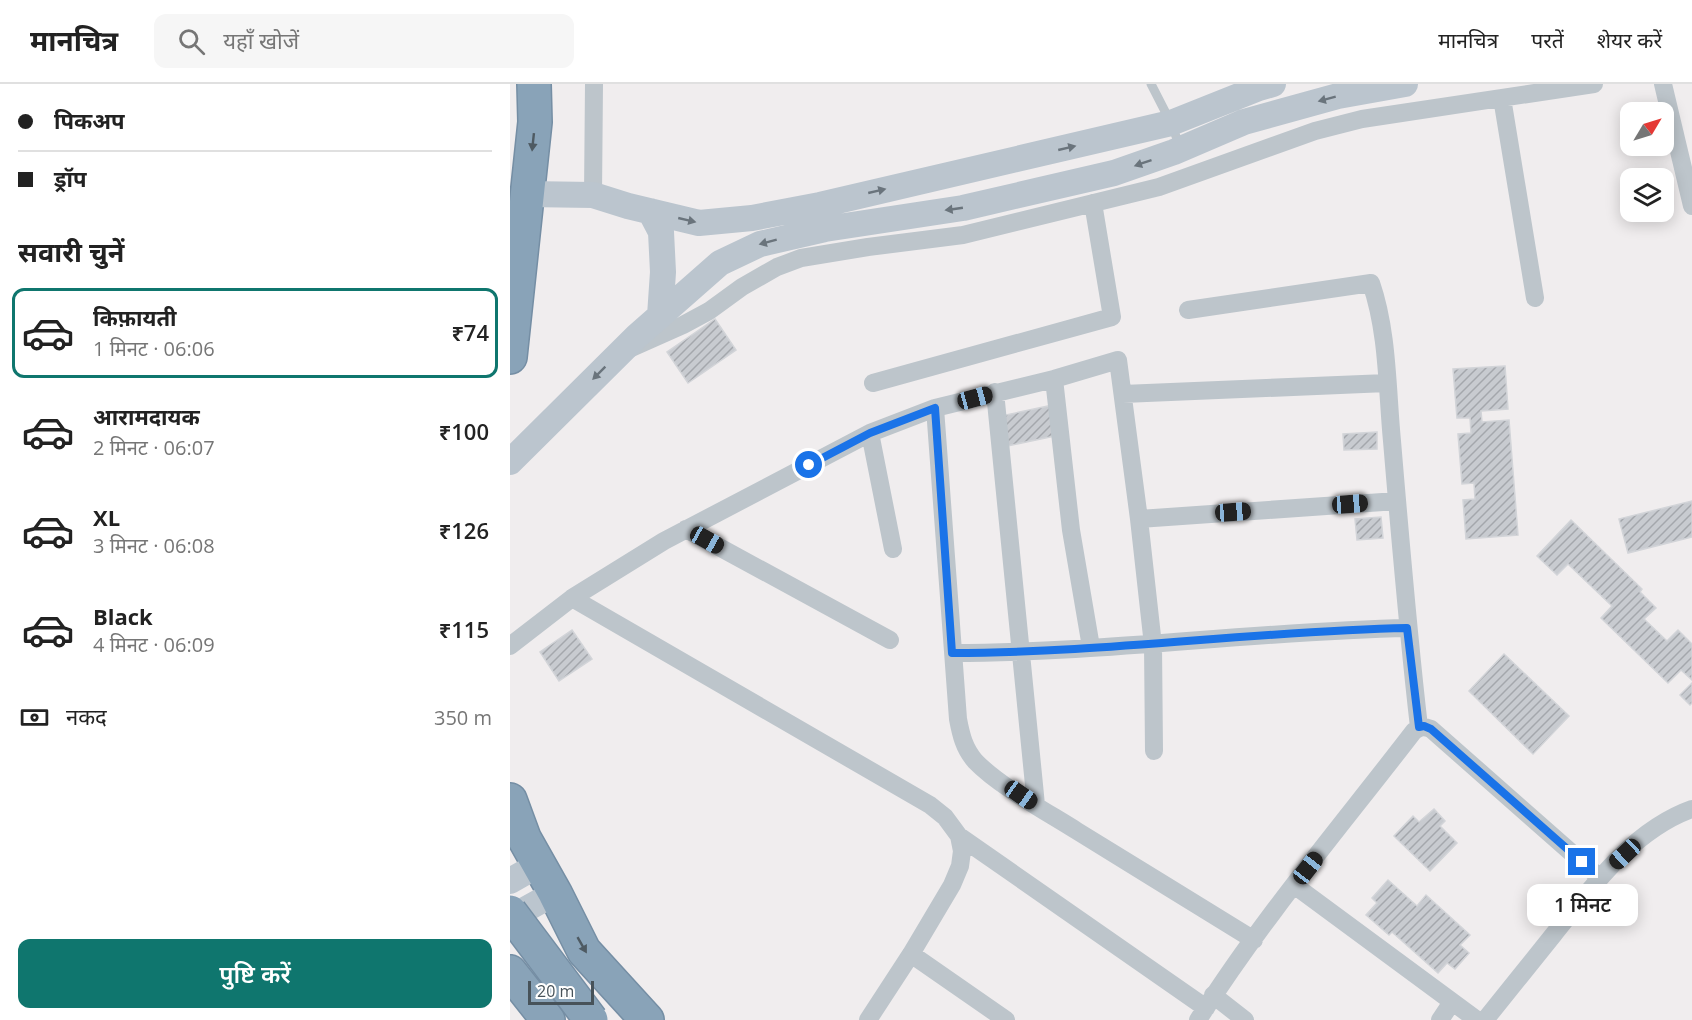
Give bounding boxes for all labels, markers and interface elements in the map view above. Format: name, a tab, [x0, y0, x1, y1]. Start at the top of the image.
search box	[154, 14, 574, 68]
text: मानचित्र	[30, 21, 118, 59]
icon: search	[175, 25, 208, 58]
text: यहाँ खोजें	[223, 25, 299, 55]
text: मानचित्र	[1438, 26, 1498, 54]
text: परतें	[1531, 26, 1564, 54]
text: शेयर करें	[1597, 26, 1662, 54]
one-way arrow	[1318, 95, 1336, 104]
north arrow	[1620, 102, 1674, 156]
map controls	[1620, 102, 1674, 222]
text: पिकअप	[54, 105, 125, 135]
one-way arrow	[528, 133, 538, 152]
one-way arrow	[1058, 142, 1076, 152]
one-way arrow	[1134, 158, 1152, 168]
text: ड्रॉप	[54, 163, 87, 193]
button: layers	[1620, 168, 1674, 222]
one-way arrow	[868, 186, 886, 196]
one-way arrow	[945, 205, 964, 214]
one-way arrow	[678, 216, 696, 226]
text: सवारी चुनें	[18, 233, 124, 270]
one-way arrow	[759, 238, 777, 248]
text: किफ़ायती	[93, 302, 177, 332]
icon: car	[21, 306, 75, 360]
text: ₹74	[451, 317, 489, 347]
text: 1 मिनट · 06:06	[93, 335, 215, 362]
one-way arrow	[593, 366, 607, 380]
car	[955, 385, 995, 411]
text: आरामदायक	[93, 401, 200, 431]
icon: car	[21, 405, 75, 459]
text: ₹100	[439, 416, 489, 446]
text: 2 मिनट · 06:07	[93, 434, 215, 461]
route start	[795, 451, 822, 478]
car	[1331, 494, 1369, 514]
text: XL	[93, 502, 120, 532]
car	[1214, 502, 1252, 522]
icon: car	[21, 504, 75, 558]
text: ₹126	[439, 515, 489, 545]
car	[687, 523, 727, 557]
text: 3 मिनट · 06:08	[93, 532, 215, 559]
text: Black	[93, 601, 153, 631]
icon: car	[21, 603, 75, 657]
text: ₹115	[439, 614, 489, 644]
text: 4 मिनट · 06:09	[93, 631, 215, 658]
icon: cash	[18, 701, 51, 734]
text: नकद	[66, 701, 107, 731]
text: 350 m	[434, 704, 492, 731]
car	[1001, 777, 1041, 813]
car	[1606, 835, 1644, 873]
car	[1290, 848, 1326, 888]
route end	[1568, 848, 1595, 875]
callout: 1 मिनट	[1526, 883, 1638, 925]
text: 1 मिनट	[1554, 891, 1611, 918]
one-way arrow	[576, 937, 587, 953]
button: पुष्टि करें	[18, 939, 492, 1008]
scale bar	[528, 978, 594, 1006]
text: 20 m	[537, 980, 574, 1002]

